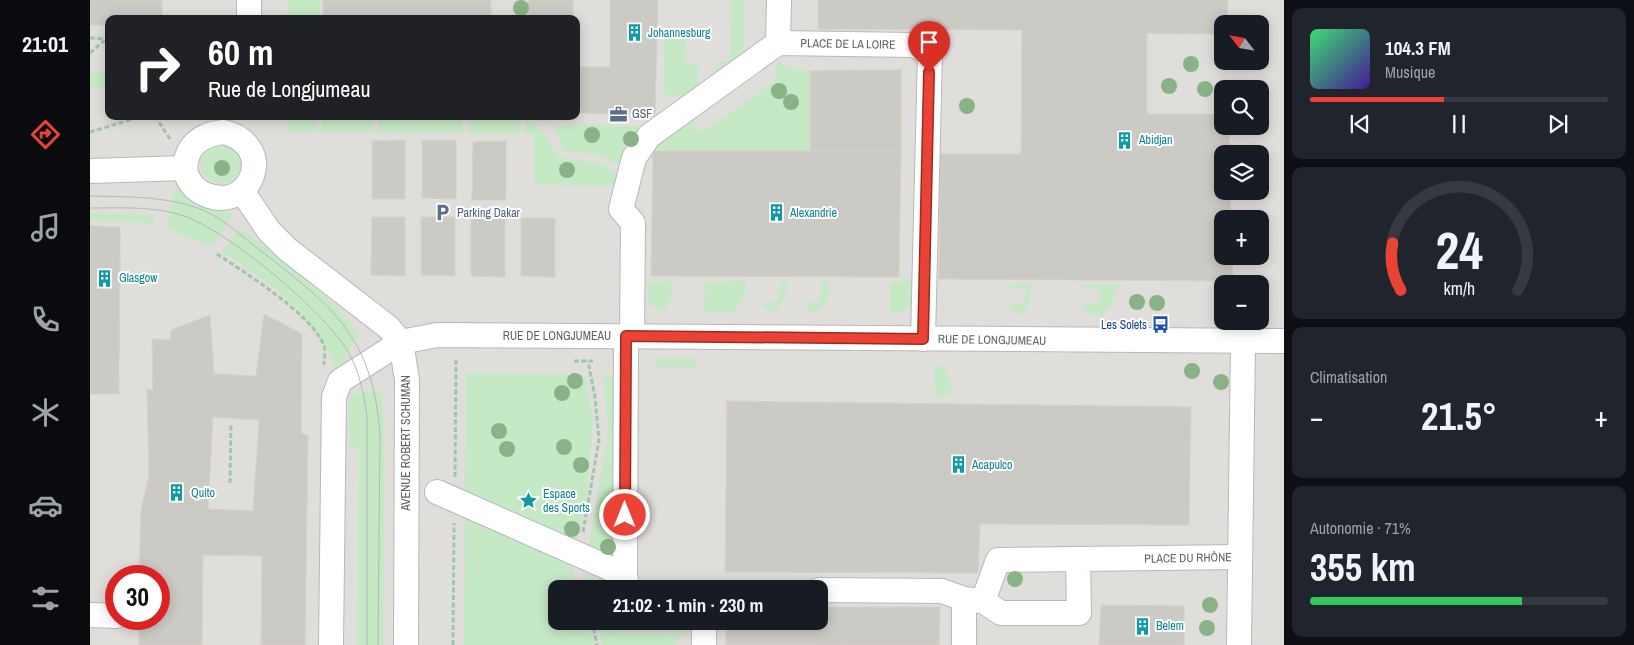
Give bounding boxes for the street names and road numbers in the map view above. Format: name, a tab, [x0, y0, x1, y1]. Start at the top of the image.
street label: PLACE DE LA LOIRE	[800, 35, 896, 53]
street label: RUE DE LONGJUMEAU	[503, 328, 611, 344]
street label: RUE DE LONGJUMEAU	[938, 331, 1046, 349]
street label: AVENUE ROBERT SCHUMAN	[398, 375, 414, 512]
street label: PLACE DU RHÔNE	[1144, 549, 1232, 567]

